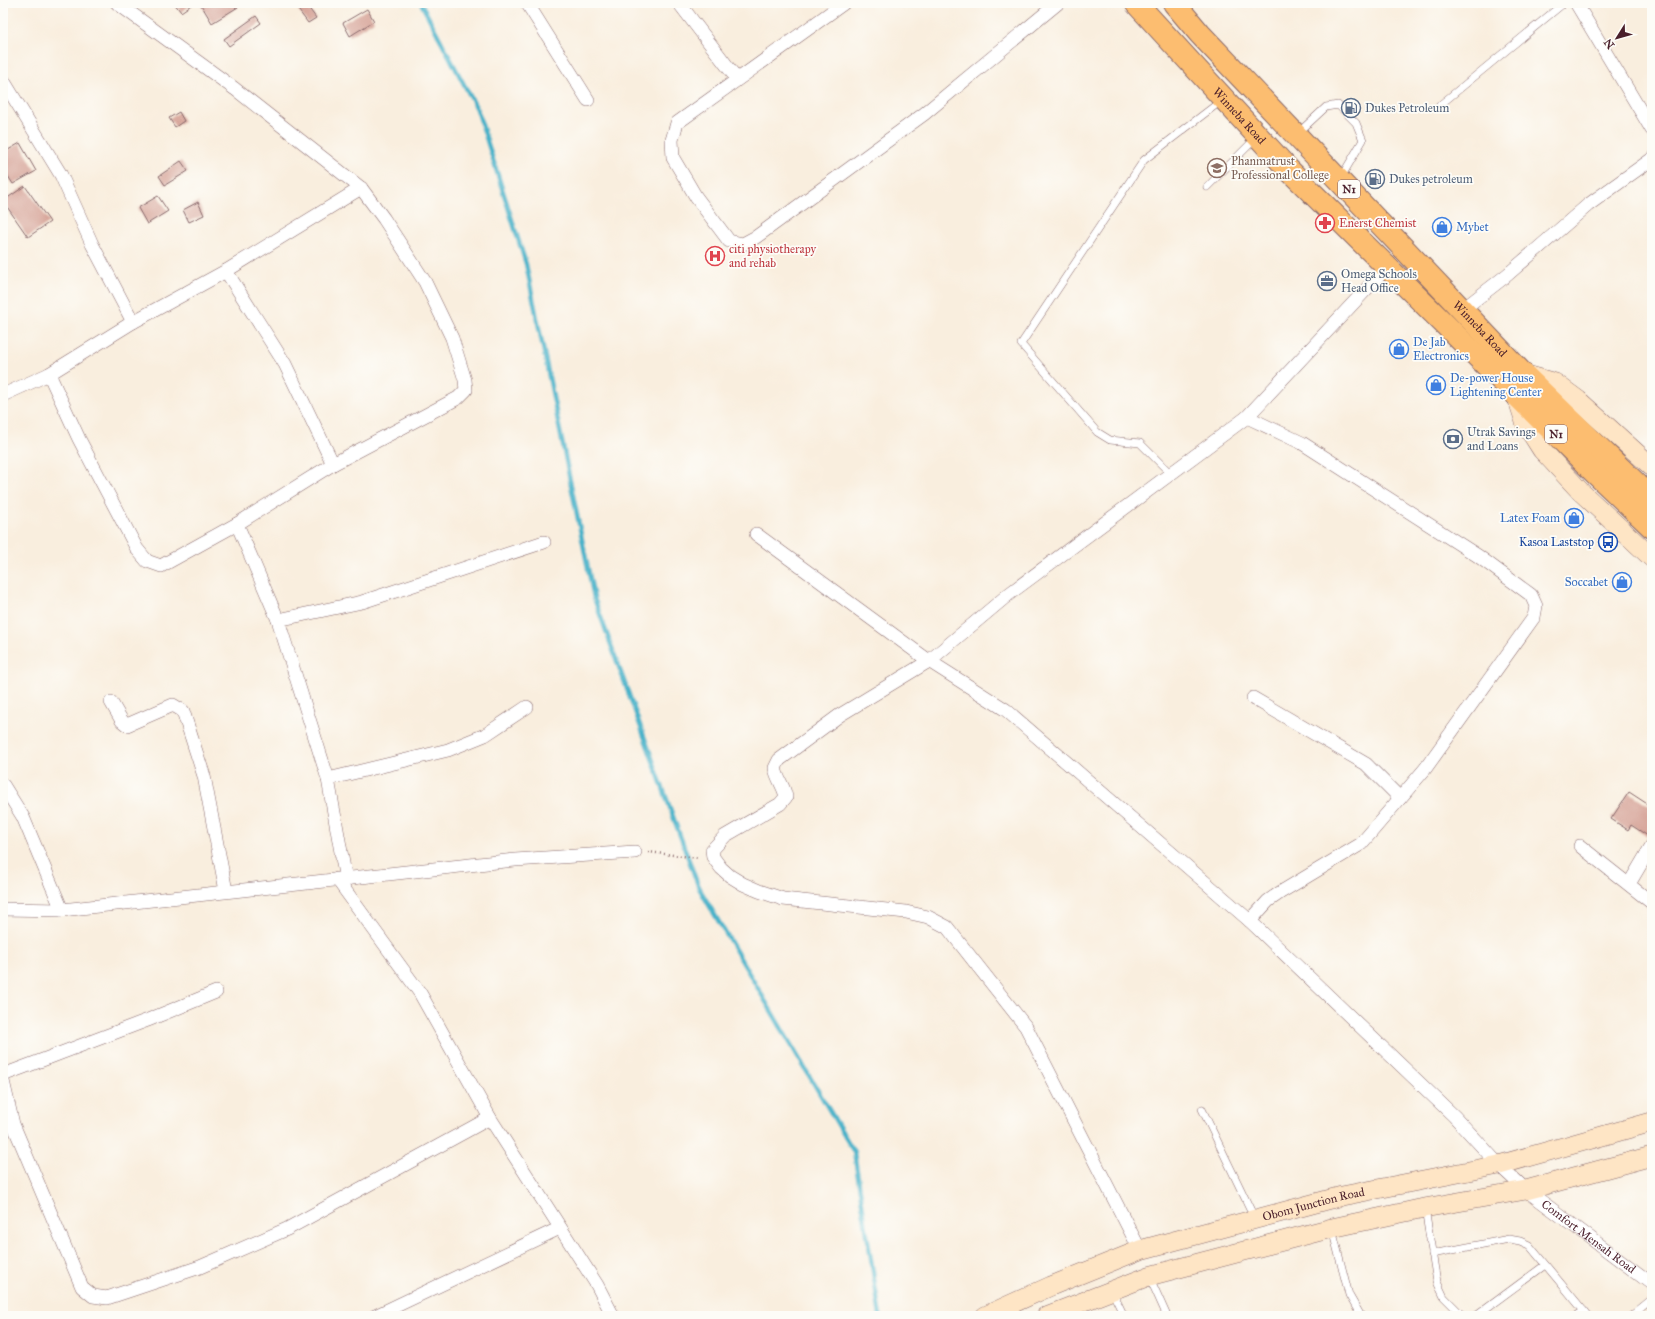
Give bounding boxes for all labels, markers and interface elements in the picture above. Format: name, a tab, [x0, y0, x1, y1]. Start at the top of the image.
north arrow	[1597, 18, 1637, 58]
text: N	[1601, 36, 1617, 51]
street label: Winneba Road	[1210, 85, 1269, 147]
fuel station icon: Dukes Petroleum	[1340, 97, 1362, 119]
place label: Dukes Petroleum	[1365, 101, 1449, 115]
place label: Phanmatrust Professional College	[1231, 154, 1329, 183]
school or university icon: Phanmatrust Professional College	[1206, 157, 1228, 179]
fuel station icon: Dukes petroleum	[1364, 168, 1386, 190]
place label: Dukes petroleum	[1389, 172, 1473, 186]
road number: N1	[1338, 180, 1360, 198]
pharmacy icon: Enerst Chemist	[1314, 212, 1336, 234]
place label: Enerst Chemist	[1339, 216, 1417, 230]
shop icon: Mybet	[1431, 216, 1453, 238]
place label: Mybet	[1456, 220, 1490, 234]
place label: citi physiotherapy and rehab	[729, 242, 817, 270]
hospital icon: citi physiotherapy and rehab	[704, 245, 726, 267]
place label: Omega Schools Head Office	[1341, 267, 1417, 295]
office icon: Omega Schools Head Office	[1316, 270, 1338, 292]
street label: Winneba Road	[1450, 298, 1510, 360]
place label: De Jab Electronics	[1413, 335, 1469, 363]
shop icon: De Jab Electronics	[1388, 338, 1410, 360]
place label: De-power House Lightening Center	[1450, 371, 1542, 400]
shop icon: De-power House Lightening Center	[1425, 374, 1447, 396]
place label: Utrak Savings and Loans	[1467, 425, 1536, 453]
road number: N1	[1545, 425, 1567, 443]
bank icon: Utrak Savings and Loans	[1442, 428, 1464, 450]
shop icon: Latex Foam	[1563, 507, 1585, 529]
place label: Latex Foam	[1500, 511, 1560, 525]
bus stop icon: Kasoa Laststop	[1597, 531, 1619, 553]
place label: Kasoa Laststop	[1519, 535, 1594, 549]
shop icon: Soccabet	[1611, 571, 1633, 593]
place label: Soccabet	[1565, 575, 1609, 589]
street label: Obom Junction Road	[1261, 1185, 1366, 1224]
street label: Comfort Mensah Road	[1539, 1197, 1638, 1276]

